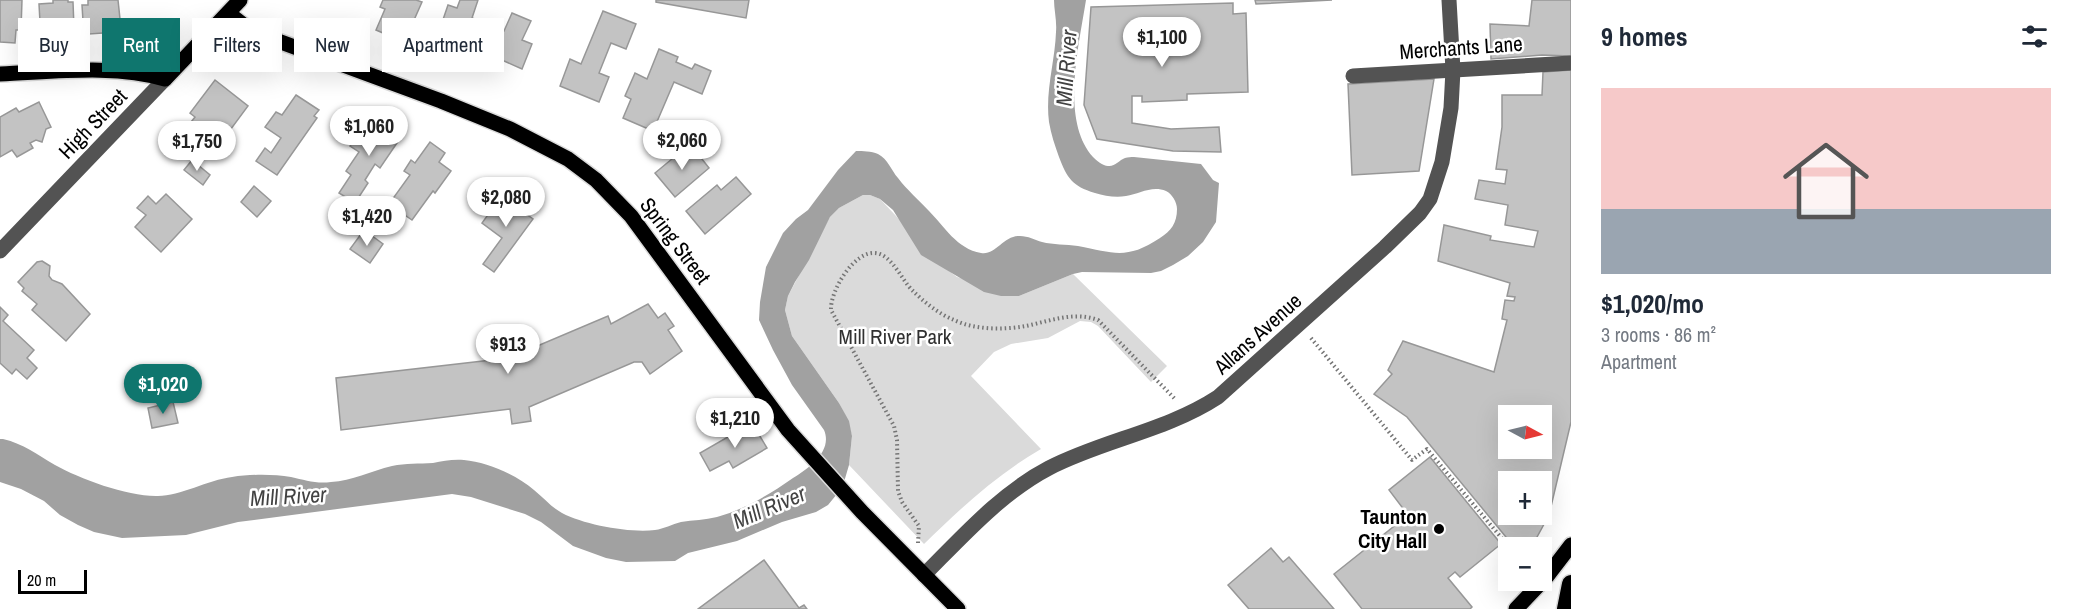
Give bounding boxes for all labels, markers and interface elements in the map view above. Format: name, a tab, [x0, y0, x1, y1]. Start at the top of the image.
pin: $1,100	[1113, 17, 1211, 68]
chip: Buy	[18, 18, 90, 72]
chip: Rent	[102, 18, 180, 72]
chip: Filters	[192, 18, 282, 72]
chip: New	[294, 18, 370, 72]
chip: Apartment	[382, 18, 504, 72]
text: 9 homes	[1601, 19, 1688, 54]
icon: filters	[2018, 20, 2051, 53]
text: $1,100	[1137, 23, 1187, 50]
water label: Mill River	[1048, 28, 1084, 107]
street label: Merchants Lane	[1398, 29, 1524, 66]
street label: High Street	[52, 82, 133, 165]
pin: $1,060	[320, 106, 418, 157]
text: $1,060	[344, 112, 394, 139]
pin: $2,060	[633, 120, 731, 171]
pin: $1,750	[148, 121, 246, 172]
text: $2,060	[657, 126, 707, 153]
text: $1,750	[172, 127, 222, 154]
icon: home	[1772, 127, 1880, 235]
pin: $2,080	[457, 177, 555, 228]
text: $2,080	[481, 183, 531, 210]
street label: Spring Street	[633, 191, 718, 290]
pin: $1,420	[318, 196, 416, 247]
text: $1,420	[342, 202, 392, 229]
street label: Allans Avenue	[1207, 286, 1308, 381]
text: $1,020/mo	[1601, 286, 1704, 321]
text: 3 rooms · 86 m²	[1601, 321, 1716, 348]
park label: Mill River Park	[839, 322, 952, 351]
pin: $913	[472, 324, 544, 375]
text: $913	[490, 330, 526, 357]
text: Apartment	[1601, 348, 1677, 375]
pin: $1,020	[114, 364, 212, 415]
text: $1,020	[138, 370, 188, 397]
pin: $1,210	[686, 398, 784, 449]
text: $1,210	[710, 404, 760, 431]
north arrow	[1498, 405, 1552, 459]
map controls	[1498, 405, 1552, 591]
button: +	[1498, 471, 1552, 525]
water label: Mill River	[728, 478, 811, 536]
water label: Mill River	[249, 479, 328, 513]
place label: Taunton City Hall	[1358, 502, 1427, 555]
marker: Taunton City Hall	[1432, 522, 1446, 536]
button: −	[1498, 537, 1552, 591]
scale bar	[18, 567, 87, 594]
text: 20 m	[27, 569, 56, 591]

